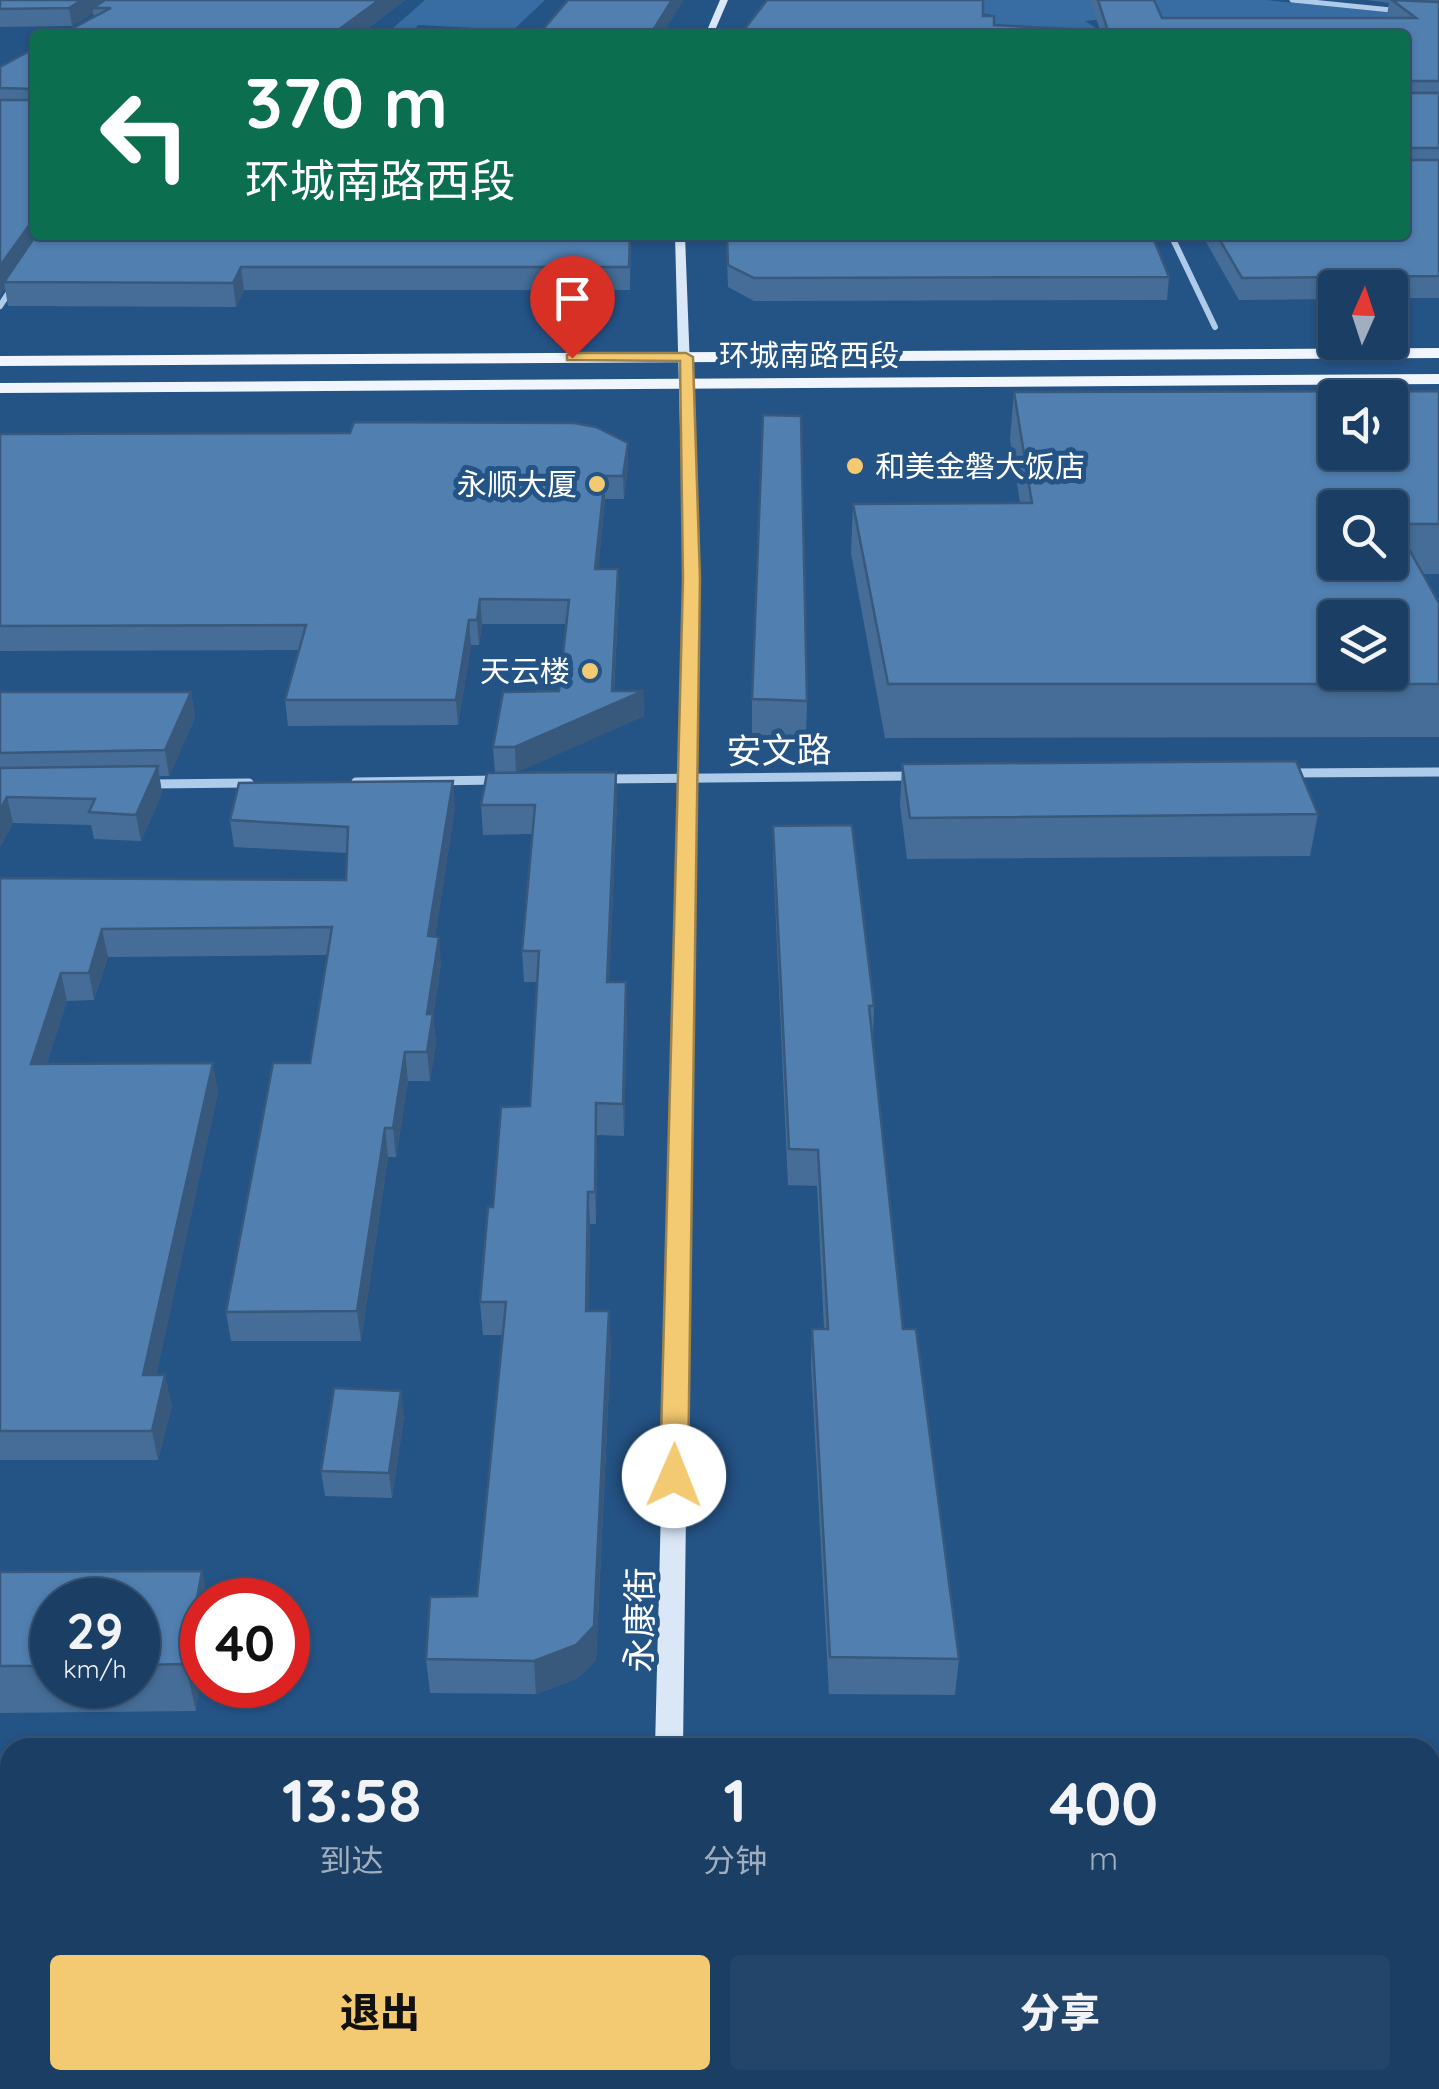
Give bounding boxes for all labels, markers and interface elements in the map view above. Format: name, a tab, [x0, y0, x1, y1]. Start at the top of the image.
text: 370 m	[245, 58, 448, 146]
icon: left	[80, 70, 210, 200]
text: 环城南路西段	[245, 152, 515, 208]
pin	[530, 256, 615, 359]
north arrow	[1318, 270, 1408, 360]
map controls	[1318, 270, 1408, 690]
icon: arrive	[545, 271, 600, 326]
street label: 环城南路西段	[719, 336, 899, 374]
button: sound	[1318, 380, 1408, 470]
place label: 和美金磐大饭店	[875, 447, 1085, 485]
marker: 和美金磐大饭店	[844, 455, 866, 477]
place label: 永顺大厦	[457, 465, 577, 503]
marker: 永顺大厦	[586, 473, 608, 495]
button: search	[1318, 490, 1408, 580]
button: layers	[1318, 600, 1408, 690]
place label: 天云楼	[480, 652, 570, 690]
marker: 天云楼	[579, 660, 601, 682]
street label: 安文路	[726, 727, 832, 773]
position arrow	[622, 1424, 726, 1528]
street label: 永康街	[616, 1567, 662, 1673]
speed limit sign: 40	[180, 1578, 310, 1708]
text: 29	[67, 1599, 123, 1662]
text: km/h	[63, 1653, 127, 1684]
text: 13:58	[282, 1762, 421, 1837]
text: 1	[724, 1762, 747, 1837]
text: 400	[1049, 1765, 1158, 1840]
text: m	[1089, 1838, 1118, 1878]
text: 到达	[320, 1840, 384, 1880]
text: 分钟	[703, 1840, 767, 1880]
button: 退出	[50, 1955, 710, 2070]
button: 分享	[730, 1955, 1390, 2070]

